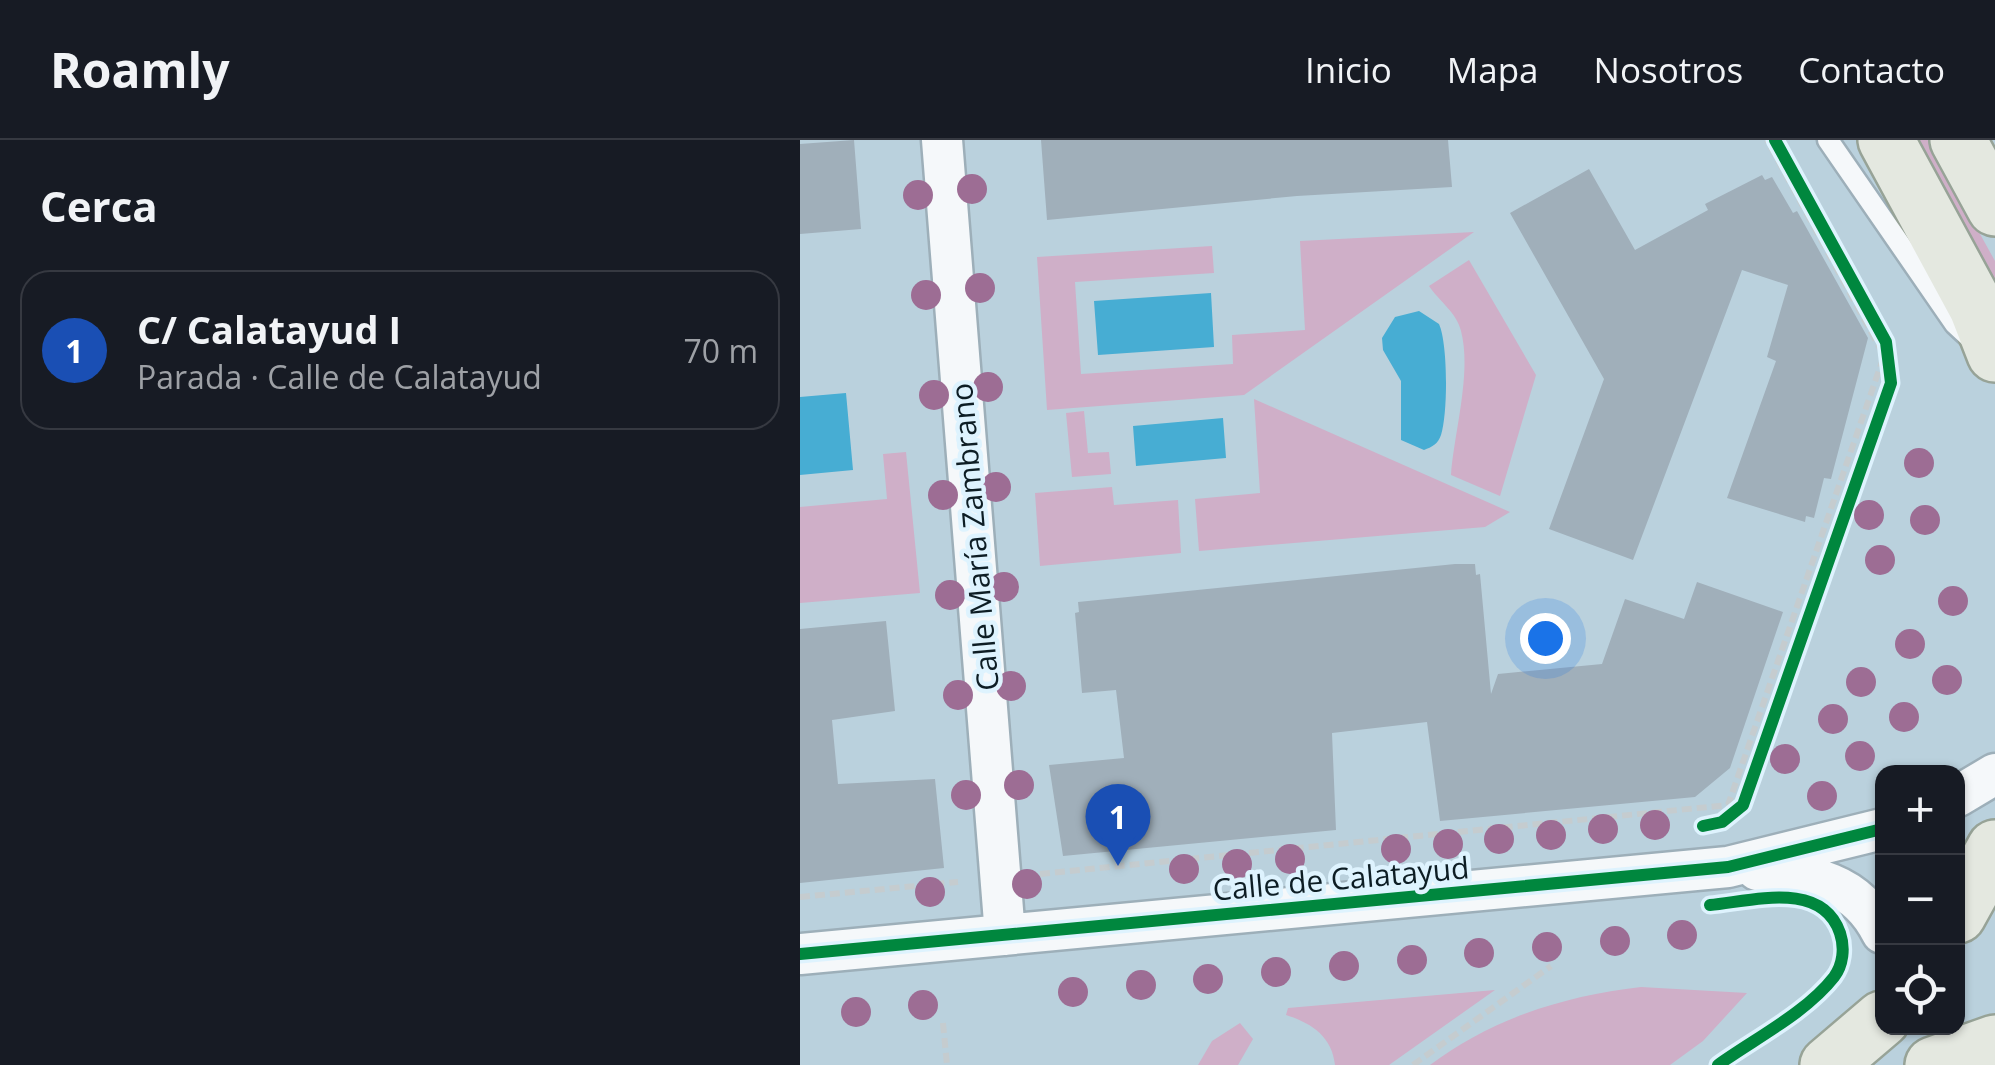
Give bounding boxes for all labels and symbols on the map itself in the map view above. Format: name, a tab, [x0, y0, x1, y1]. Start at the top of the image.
street label: Calle María Zambrano	[940, 381, 1008, 693]
your location	[1520, 613, 1571, 664]
pin: 1	[1086, 784, 1150, 866]
street label: Calle de Calatayud	[1211, 846, 1471, 910]

